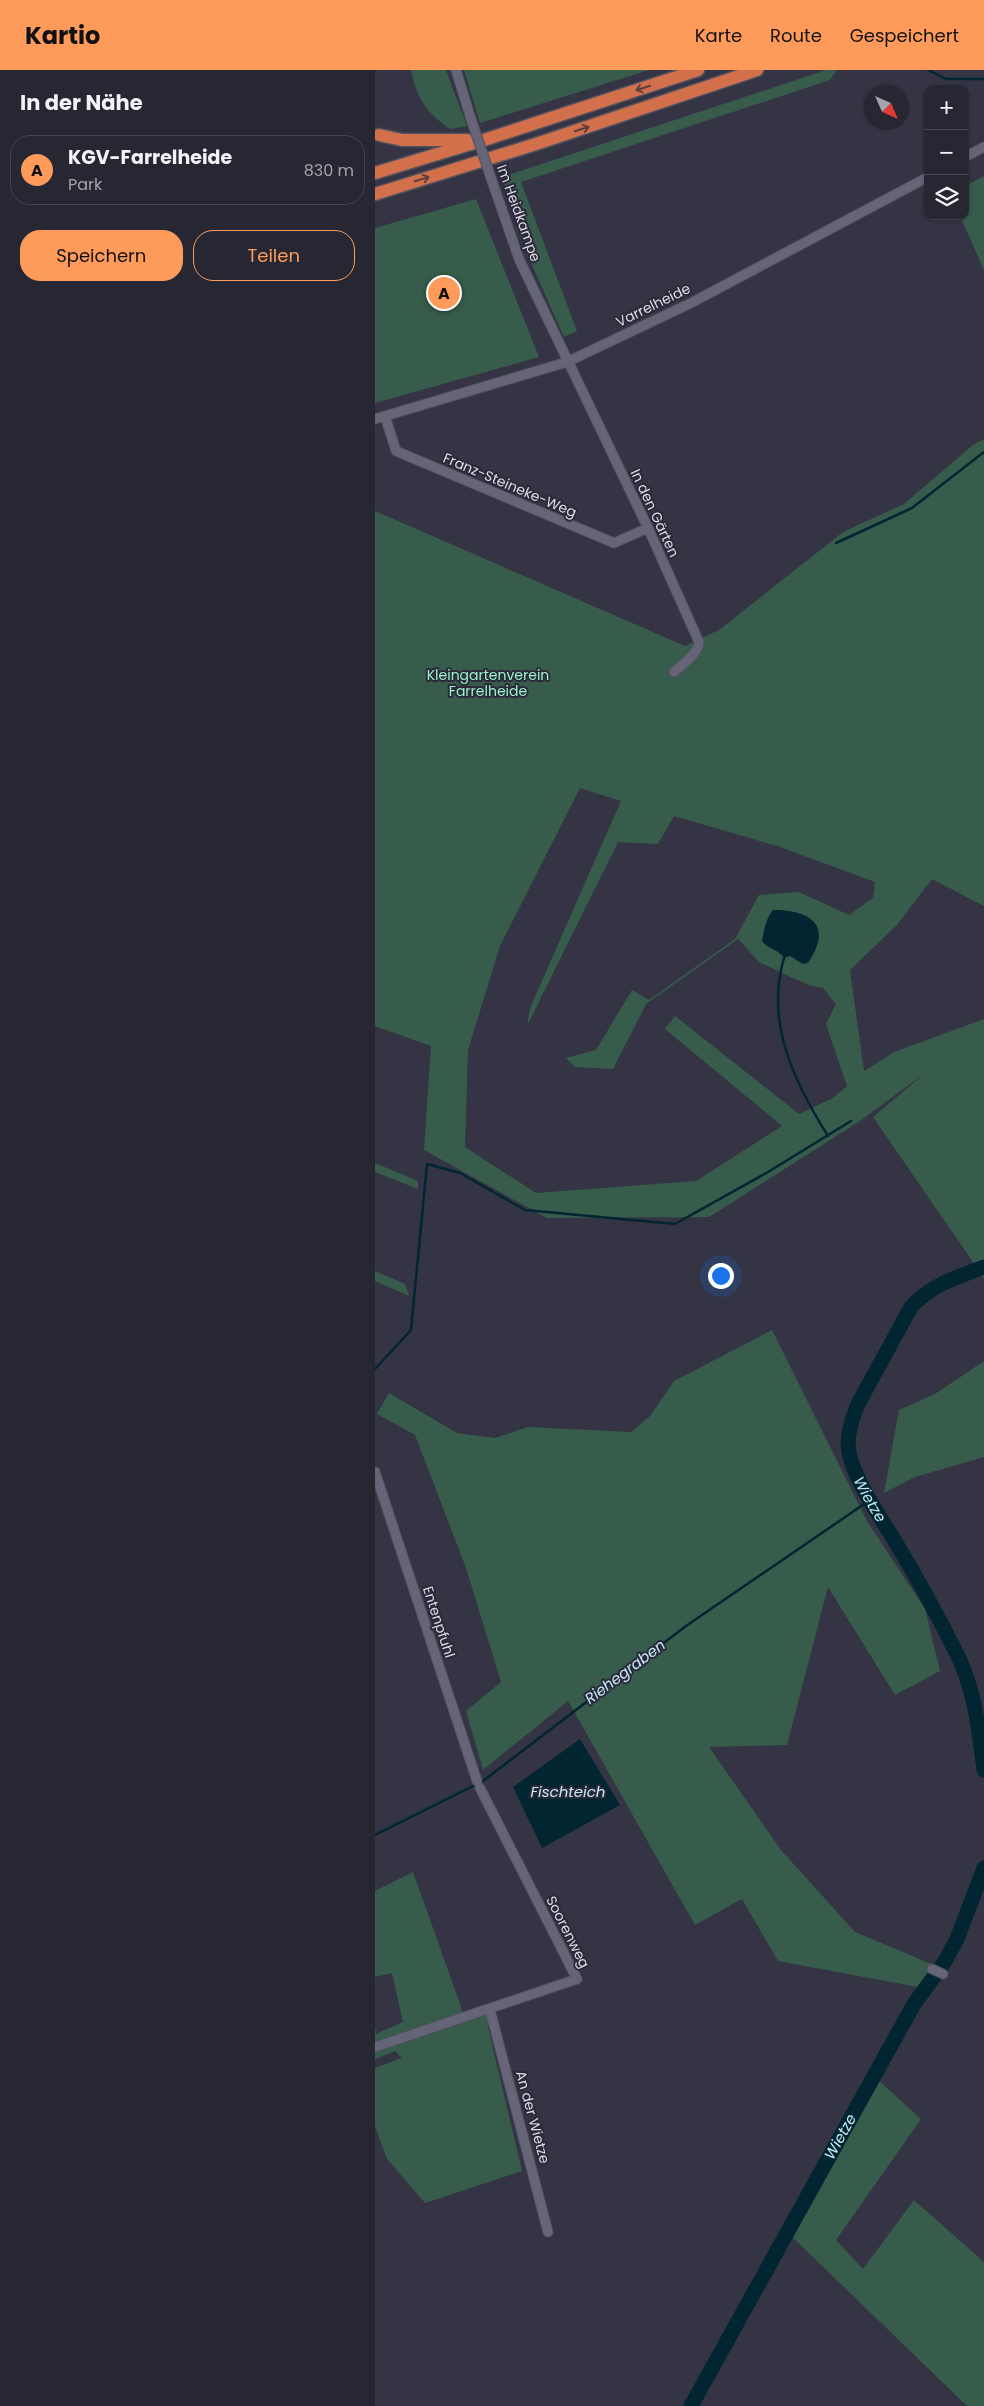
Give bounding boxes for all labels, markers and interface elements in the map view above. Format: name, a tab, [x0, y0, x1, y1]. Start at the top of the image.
text: Kartio	[25, 19, 100, 52]
text: Karte	[695, 23, 742, 48]
text: Route	[770, 23, 822, 48]
text: Gespeichert	[850, 23, 959, 48]
one-way arrow	[635, 84, 651, 94]
north arrow	[864, 85, 909, 130]
map controls	[924, 85, 969, 220]
button: +	[924, 85, 969, 130]
text: In der Nähe	[20, 88, 143, 117]
one-way arrow	[574, 124, 589, 133]
button: −	[924, 130, 969, 175]
text: KGV-Farrelheide	[68, 144, 232, 171]
text: A	[31, 159, 43, 182]
text: 830 m	[304, 159, 354, 182]
street label: Im Heidkampe	[492, 162, 546, 265]
text: Park	[68, 173, 102, 196]
one-way arrow	[413, 174, 429, 184]
button: layers	[924, 175, 969, 220]
button: Speichern	[20, 230, 183, 281]
button: Teilen	[193, 230, 355, 281]
pin: A	[428, 274, 460, 312]
street label: Varrelheide	[612, 278, 694, 332]
street label: Franz-Steineke-Weg	[440, 448, 580, 522]
street label: In den Gärten	[626, 466, 684, 560]
park label: Kleingartenverein Farrelheide	[427, 665, 549, 701]
your location	[708, 1263, 734, 1289]
water label: Wietze	[849, 1473, 891, 1526]
street label: Entenpfuhl	[418, 1584, 460, 1660]
water label: Riehegraben	[580, 1634, 669, 1709]
water label: Fischteich	[531, 1781, 605, 1802]
street label: Soorenweg	[541, 1892, 595, 1972]
street label: An der Wietze	[511, 2068, 555, 2166]
water label: Wietze	[819, 2110, 861, 2163]

